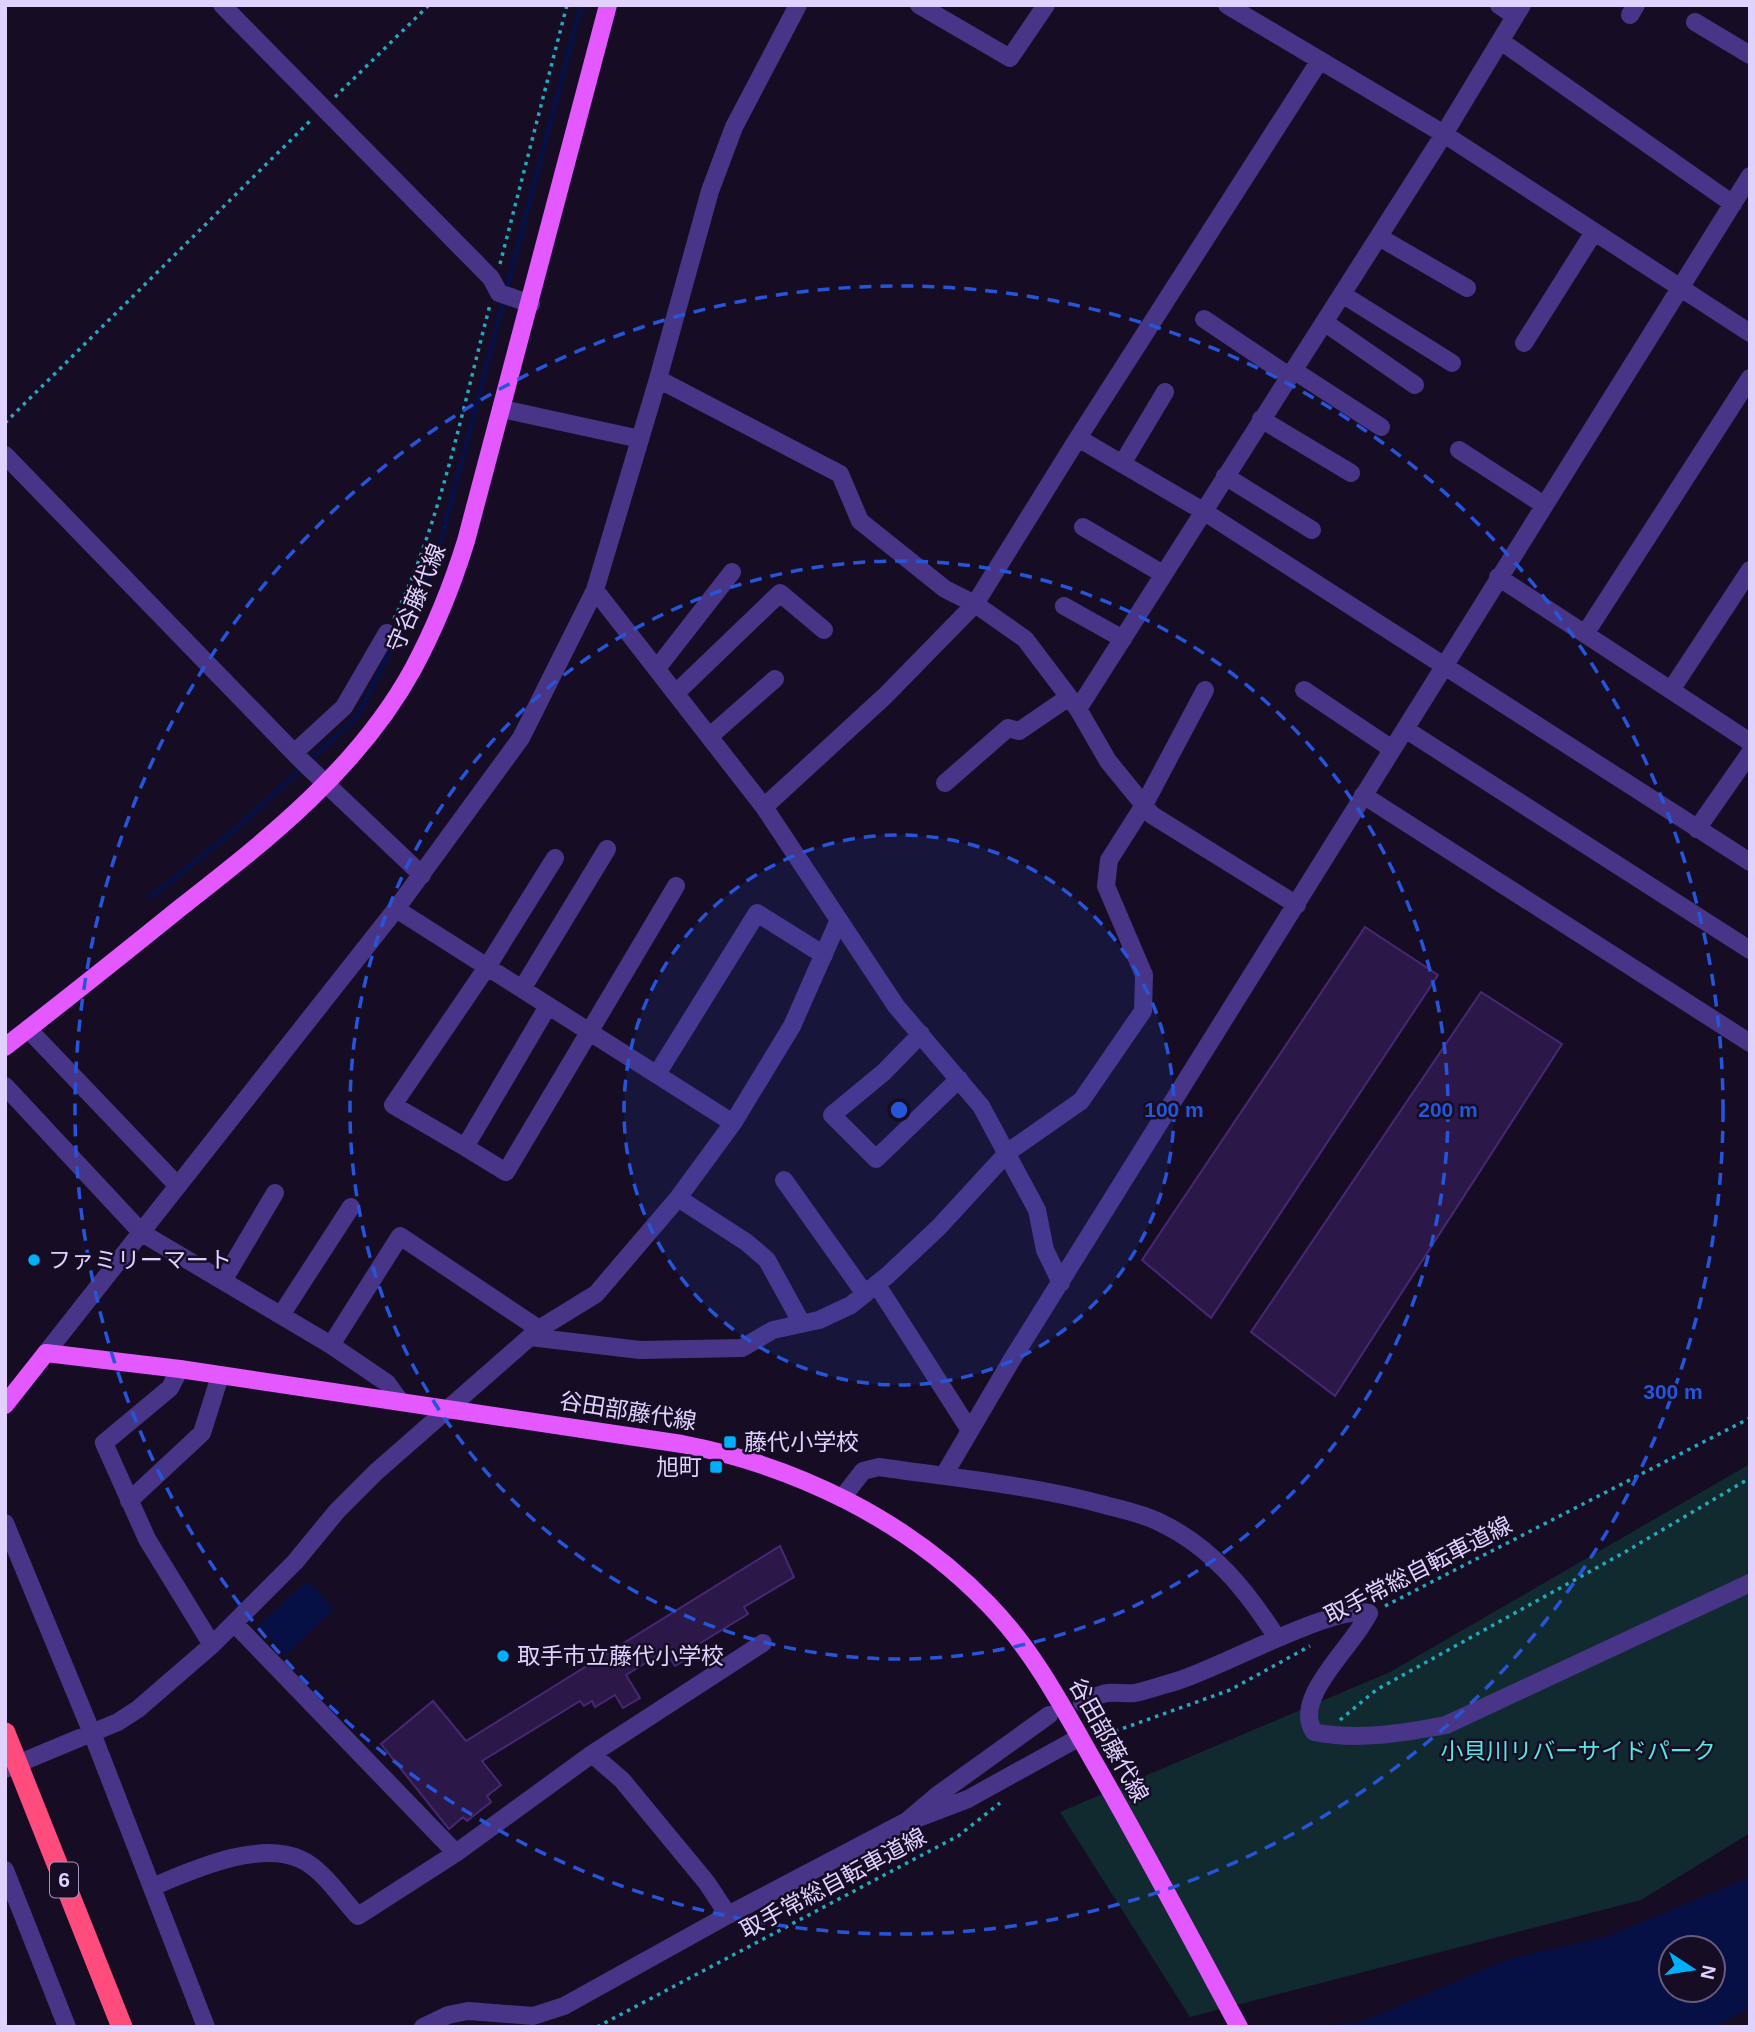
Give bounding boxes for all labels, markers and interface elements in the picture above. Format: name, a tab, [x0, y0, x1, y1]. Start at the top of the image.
street label: 守谷藤代線	[382, 540, 450, 656]
centre of rings	[887, 1098, 911, 1122]
text: 100 m	[1144, 1098, 1204, 1121]
text: 200 m	[1418, 1098, 1478, 1121]
place label: ファミリーマート	[48, 1247, 232, 1273]
marker: ファミリーマート	[26, 1252, 42, 1268]
text: 300 m	[1643, 1380, 1703, 1403]
street label: 谷田部藤代線	[558, 1387, 698, 1435]
place label: 藤代小学校	[744, 1429, 859, 1455]
marker: 藤代小学校	[722, 1434, 738, 1450]
place label: 旭町	[656, 1454, 702, 1480]
marker: 旭町	[708, 1459, 724, 1475]
street label: 取手常総自転車道線	[1320, 1511, 1516, 1629]
place label: 取手市立藤代小学校	[517, 1643, 724, 1669]
marker: 取手市立藤代小学校	[495, 1648, 511, 1664]
street label: 谷田部藤代線	[1064, 1673, 1154, 1807]
park label: 小貝川リバーサイドパーク	[1440, 1738, 1716, 1764]
street label: 取手常総自転車道線	[736, 1823, 930, 1943]
road number: 6	[50, 1862, 78, 1898]
north arrow	[1657, 1934, 1727, 2004]
text: N	[1696, 1964, 1720, 1981]

